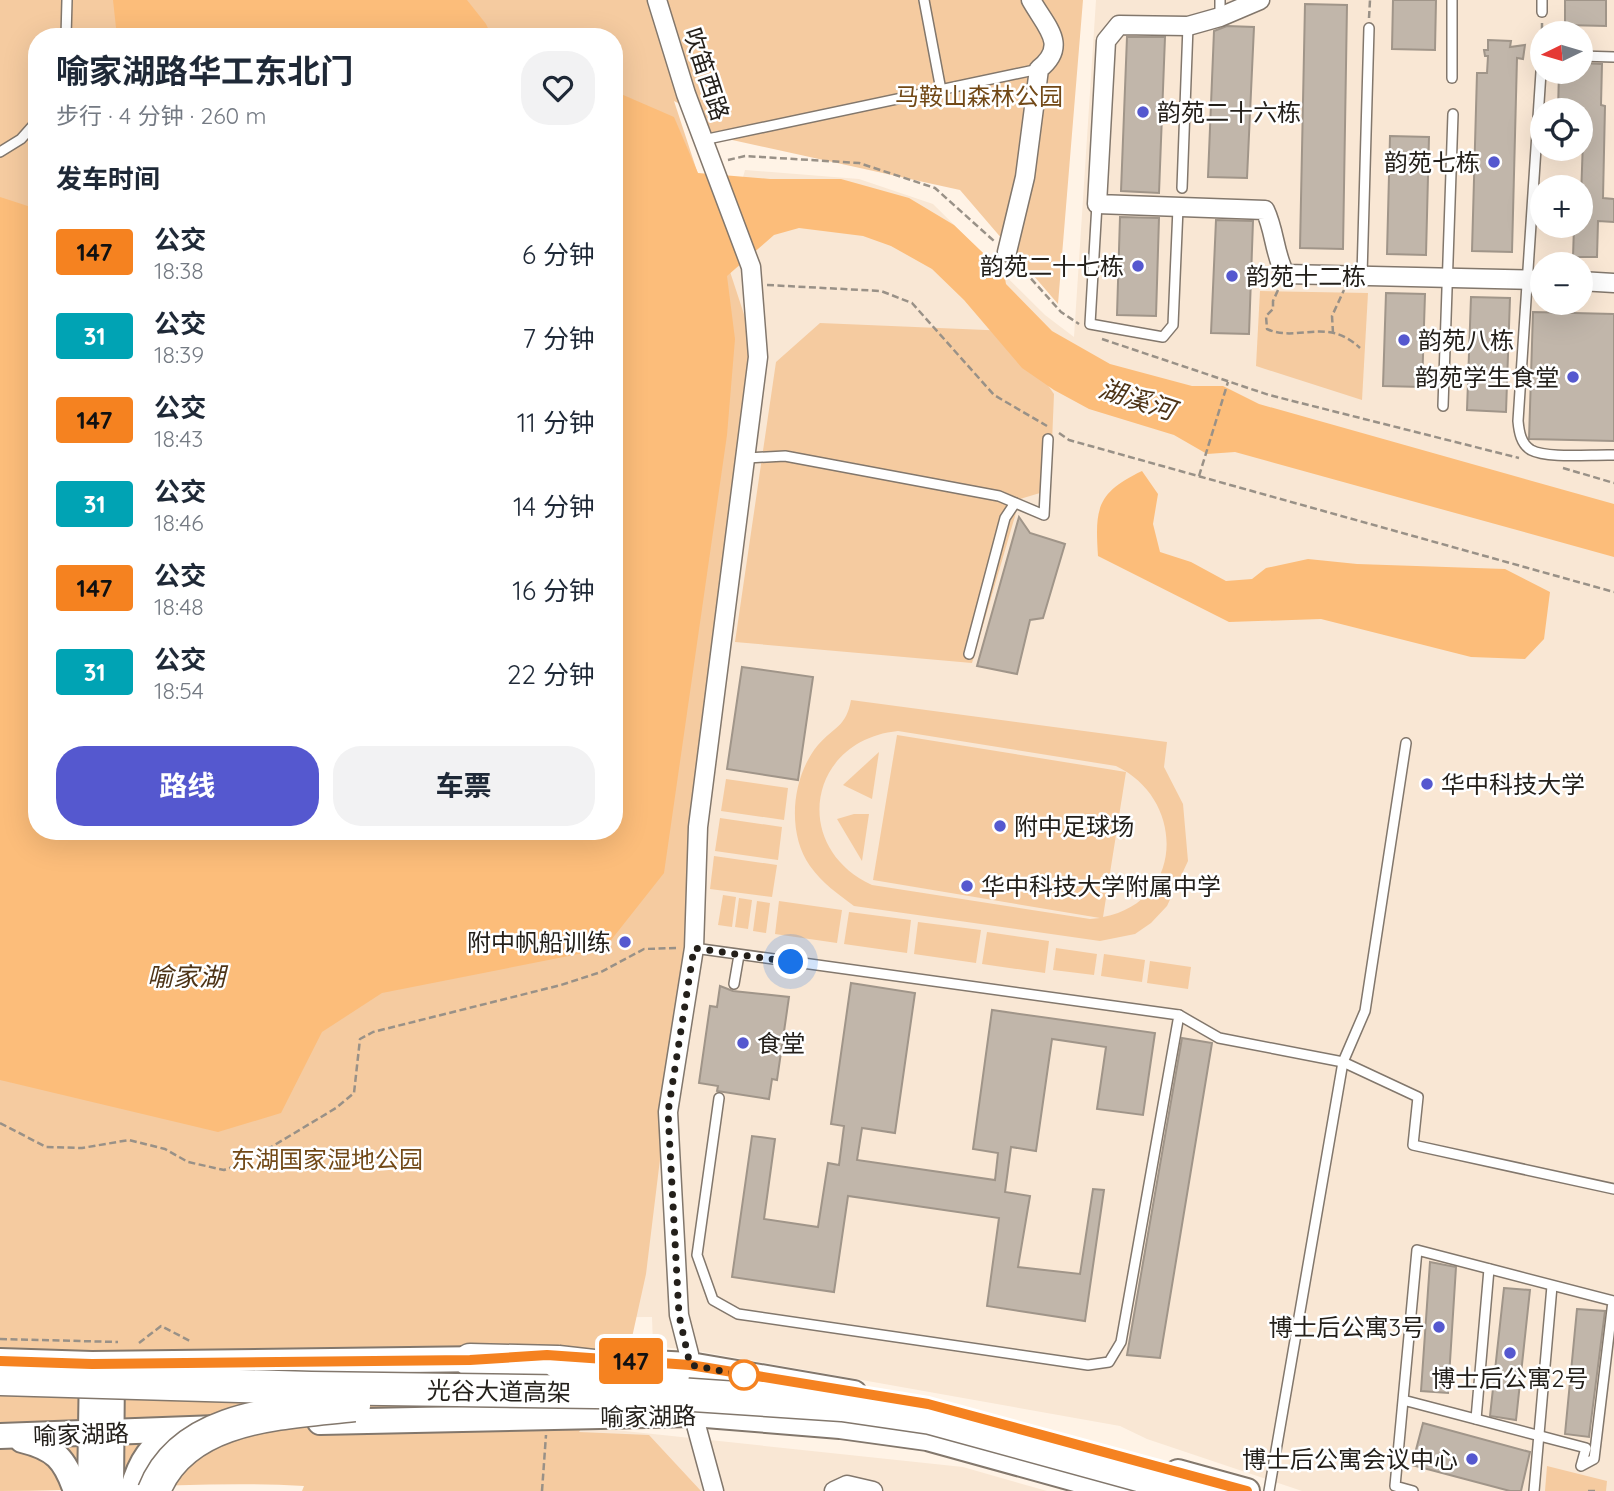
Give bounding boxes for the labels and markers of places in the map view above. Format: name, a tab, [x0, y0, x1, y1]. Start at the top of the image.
place label: 韵苑二十六栋	[1157, 97, 1301, 127]
marker: 韵苑二十六栋	[1135, 104, 1151, 120]
place label: 韵苑七栋	[1384, 147, 1480, 177]
marker: 韵苑七栋	[1486, 154, 1502, 170]
place label: 韵苑二十七栋	[980, 251, 1124, 281]
marker: 韵苑二十七栋	[1130, 258, 1146, 274]
place label: 韵苑十二栋	[1246, 261, 1366, 291]
marker: 韵苑十二栋	[1224, 268, 1240, 284]
place label: 韵苑八栋	[1418, 325, 1514, 355]
marker: 韵苑八栋	[1396, 332, 1412, 348]
place label: 韵苑学生食堂	[1415, 362, 1559, 392]
marker: 韵苑学生食堂	[1565, 369, 1581, 385]
place label: 华中科技大学	[1441, 769, 1585, 799]
marker: 华中科技大学	[1419, 776, 1435, 792]
place label: 附中足球场	[1014, 811, 1134, 841]
marker: 附中足球场	[992, 818, 1008, 834]
place label: 华中科技大学附属中学	[981, 871, 1221, 901]
marker: 华中科技大学附属中学	[959, 878, 975, 894]
place label: 附中帆船训练	[467, 927, 611, 957]
marker: 附中帆船训练	[617, 934, 633, 950]
place label: 食堂	[757, 1028, 805, 1058]
marker: 食堂	[735, 1035, 751, 1051]
place label: 博士后公寓3号	[1268, 1312, 1425, 1342]
marker: 博士后公寓3号	[1431, 1319, 1447, 1335]
marker: 博士后公寓2号	[1502, 1345, 1518, 1361]
unlabelled marker	[729, 1360, 759, 1390]
place label: 博士后公寓2号	[1431, 1363, 1589, 1393]
place label: 博士后公寓会议中心	[1242, 1444, 1458, 1474]
marker: 博士后公寓会议中心	[1464, 1451, 1480, 1467]

